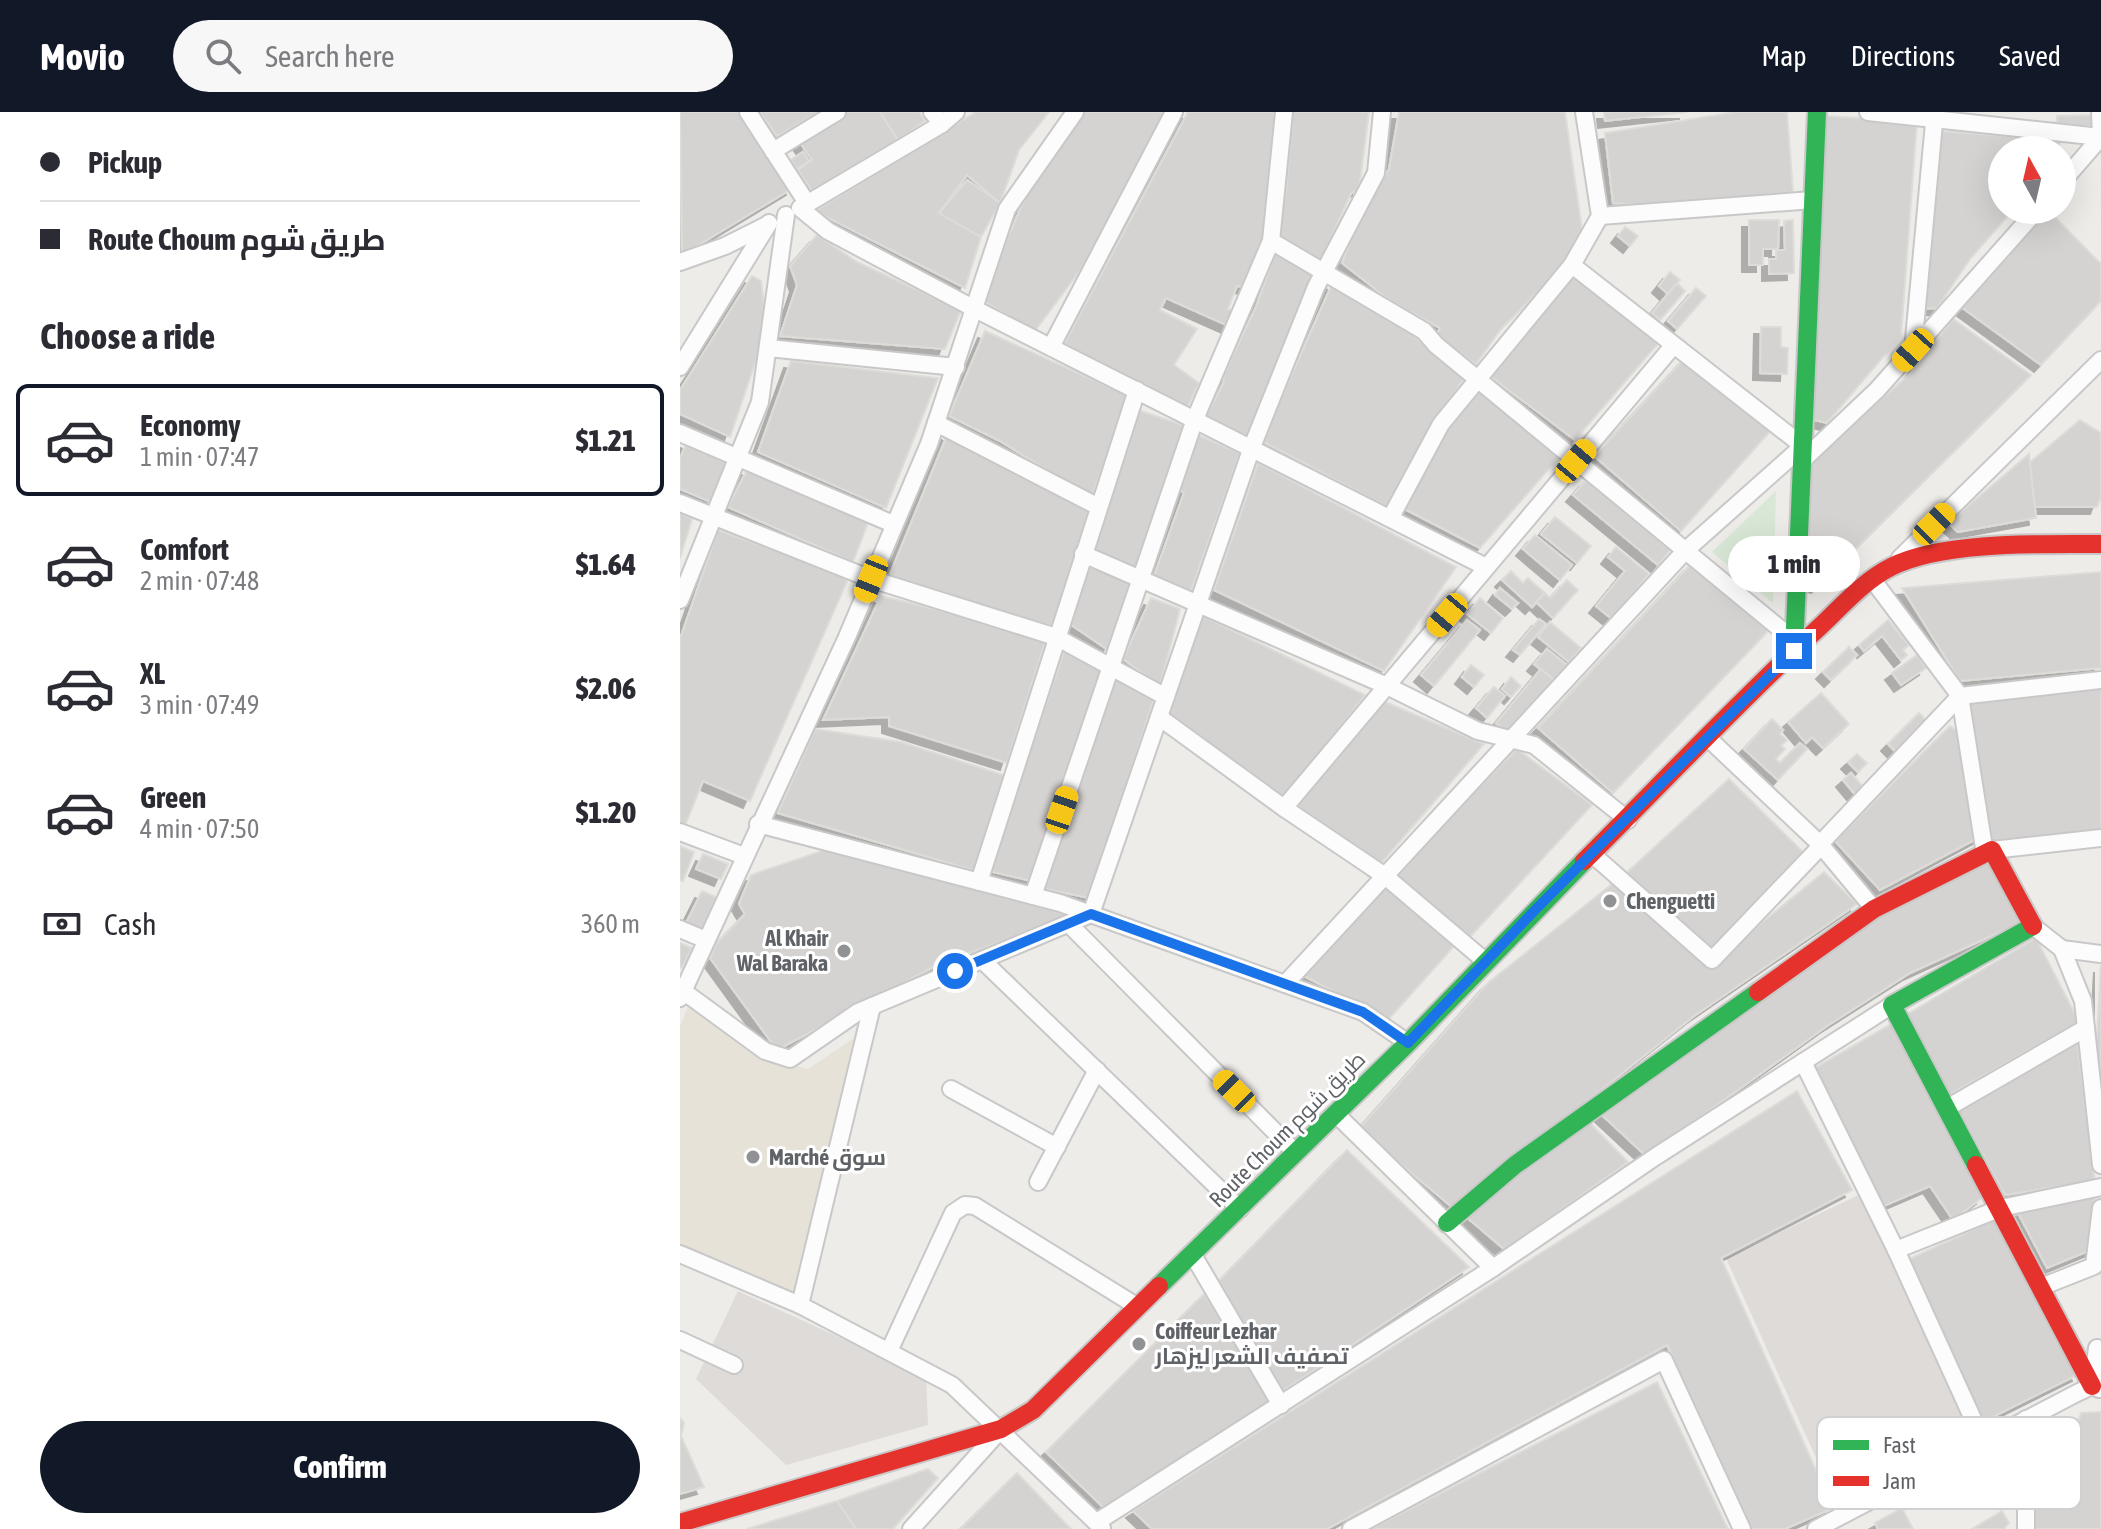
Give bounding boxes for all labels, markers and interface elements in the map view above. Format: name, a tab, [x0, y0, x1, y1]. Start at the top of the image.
search box	[173, 20, 733, 92]
icon: search	[201, 34, 245, 78]
text: Movio	[40, 35, 125, 78]
text: Search here	[265, 39, 395, 73]
text: Map	[1762, 40, 1807, 72]
text: Directions	[1851, 40, 1955, 72]
text: Saved	[1999, 40, 2061, 72]
north arrow	[1988, 136, 2076, 224]
map controls	[1988, 136, 2076, 224]
text: Pickup	[88, 145, 162, 179]
text: Route Choum طريق شوم	[88, 222, 386, 256]
text: Choose a ride	[40, 315, 215, 357]
car	[1888, 324, 1938, 376]
icon: car	[44, 404, 116, 476]
text: Economy	[140, 408, 241, 442]
text: $1.21	[576, 423, 636, 457]
car	[1551, 435, 1601, 487]
text: 1 min · 07:47	[140, 442, 259, 472]
car	[1909, 499, 1959, 549]
icon: car	[44, 528, 116, 600]
text: Comfort	[140, 532, 229, 566]
callout: 1 min	[1728, 535, 1860, 591]
text: $1.64	[576, 547, 636, 581]
text: 1 min	[1767, 549, 1821, 579]
car	[851, 552, 891, 606]
text: 2 min · 07:48	[140, 566, 259, 596]
car	[1422, 589, 1472, 641]
route end	[1776, 633, 1812, 669]
icon: car	[44, 652, 116, 724]
text: XL	[140, 656, 165, 690]
text: $2.06	[576, 671, 636, 705]
text: 3 min · 07:49	[140, 690, 259, 720]
icon: car	[44, 776, 116, 848]
text: Green	[140, 780, 206, 814]
car	[1043, 783, 1081, 837]
text: $1.20	[576, 795, 636, 829]
text: 4 min · 07:50	[140, 814, 259, 844]
place label: Chenguetti	[1626, 888, 1715, 914]
marker: Chenguetti	[1601, 892, 1619, 910]
icon: cash	[40, 902, 84, 946]
text: Cash	[104, 907, 157, 941]
text: 360 m	[581, 909, 640, 939]
place label: Al Khair Wal Baraka	[736, 925, 829, 976]
marker: Al Khair Wal Baraka	[835, 942, 853, 960]
route start	[937, 953, 973, 989]
street label: Route Choum طريق شوم	[1204, 1046, 1372, 1214]
car	[1209, 1066, 1259, 1116]
place label: Marché سوق	[769, 1144, 886, 1171]
marker: Marché سوق	[744, 1148, 762, 1166]
place label: Coiffeur Lezhar تصفيف الشعر ليزهار	[1154, 1318, 1349, 1370]
marker: Coiffeur Lezhar تصفيف الشعر ليزهار	[1130, 1335, 1148, 1353]
legend	[1817, 1417, 2081, 1509]
button: Confirm	[40, 1421, 640, 1513]
text: Fast	[1883, 1432, 1916, 1458]
text: Jam	[1883, 1468, 1916, 1494]

